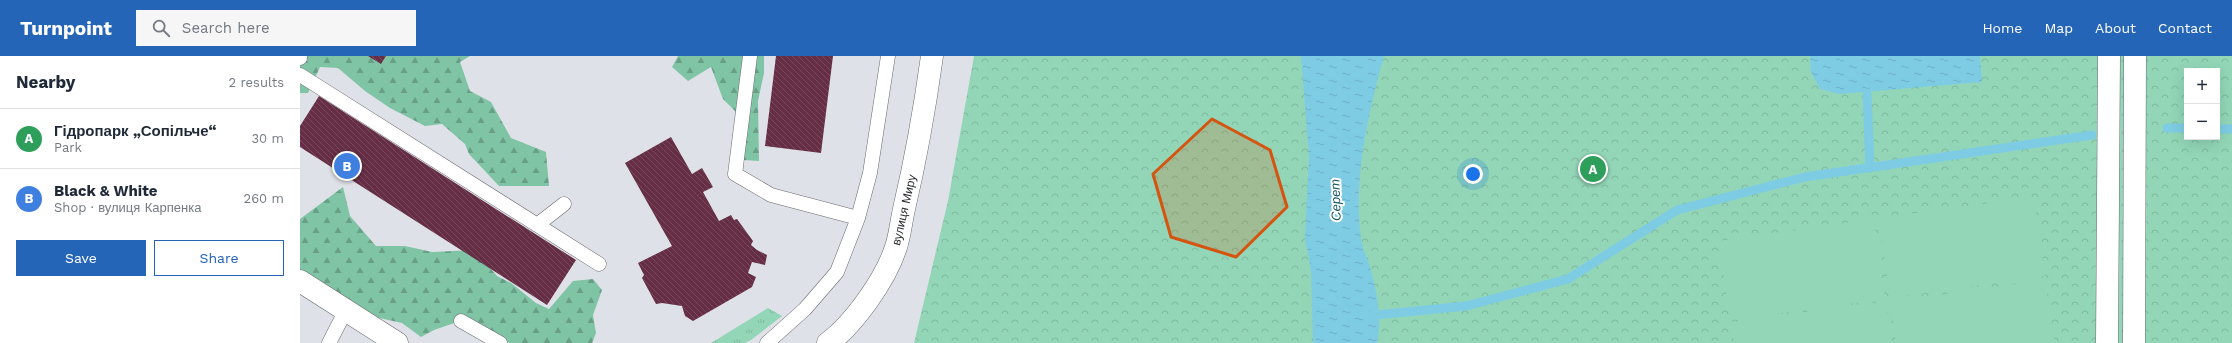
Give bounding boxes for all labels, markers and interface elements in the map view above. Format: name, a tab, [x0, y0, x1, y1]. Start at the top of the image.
search box	[136, 10, 416, 46]
text: Turnpoint	[20, 17, 112, 40]
icon: search	[150, 17, 172, 39]
text: Search here	[182, 19, 270, 37]
text: Home	[1982, 20, 2022, 36]
text: Map	[2044, 20, 2073, 36]
text: About	[2095, 20, 2136, 36]
text: Contact	[2158, 20, 2212, 36]
map controls	[2184, 68, 2220, 140]
button: +	[2184, 68, 2220, 104]
text: Nearby	[16, 72, 75, 92]
text: 2 results	[229, 75, 284, 90]
button: −	[2184, 104, 2220, 140]
text: Гідропарк „Сопільче“	[54, 122, 217, 140]
text: A	[25, 131, 33, 146]
text: 30 m	[252, 131, 284, 146]
text: Park	[54, 140, 82, 155]
pin: B	[334, 151, 360, 181]
pin: A	[1580, 154, 1606, 184]
your location	[1463, 164, 1483, 184]
street label: вулиця Миру	[889, 173, 919, 247]
water label: Серет	[1327, 179, 1344, 221]
text: Black & White	[54, 182, 157, 200]
text: B	[25, 191, 33, 206]
text: 260 m	[244, 191, 284, 206]
text: Shop · вулиця Карпенка	[54, 200, 201, 215]
button: Save	[16, 240, 146, 276]
button: Share	[154, 240, 284, 276]

